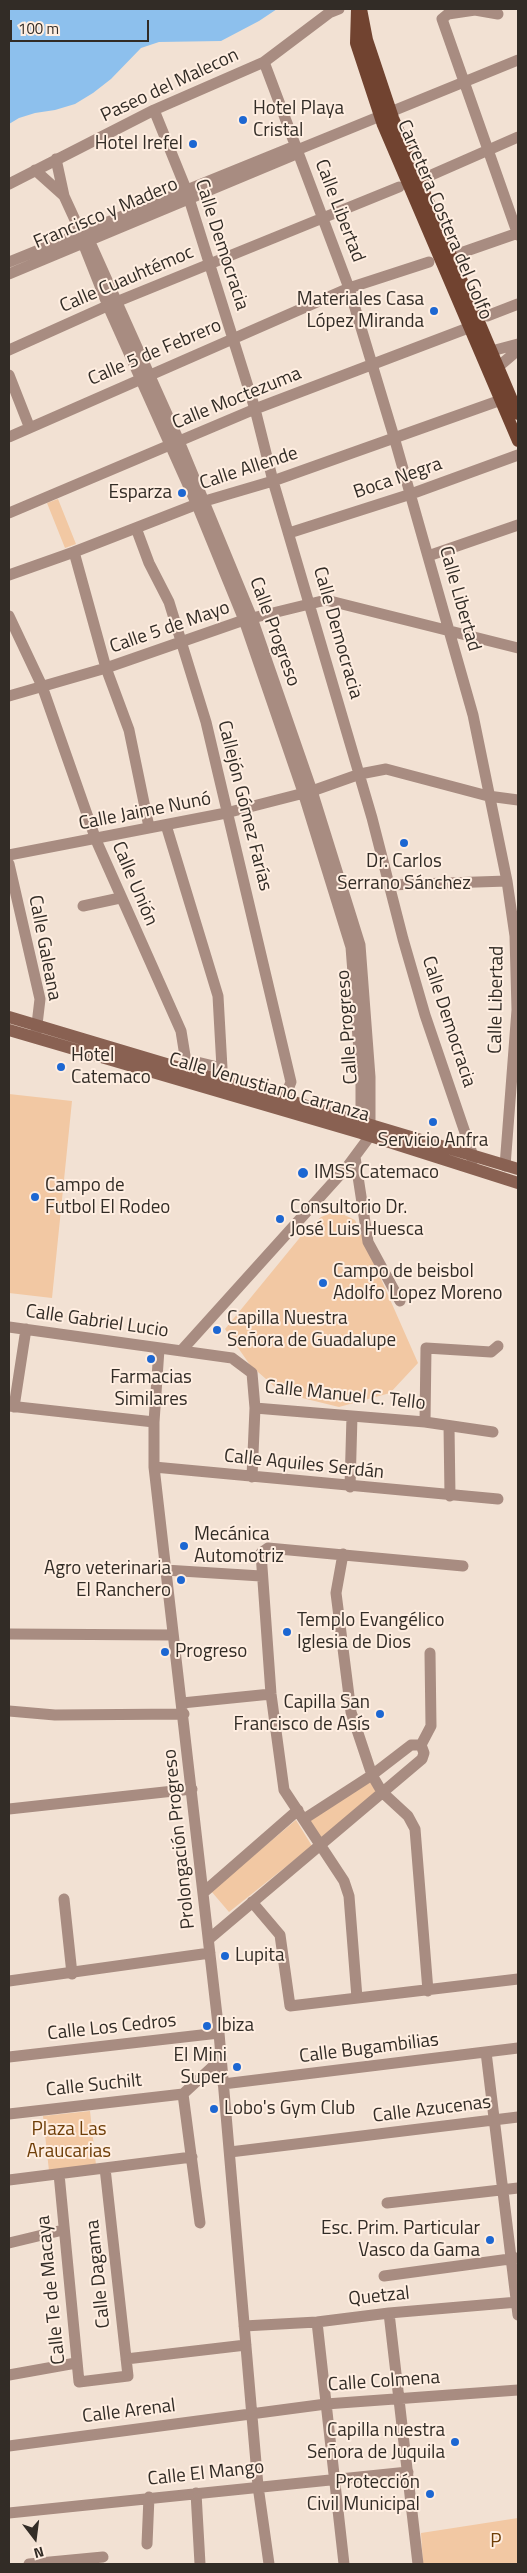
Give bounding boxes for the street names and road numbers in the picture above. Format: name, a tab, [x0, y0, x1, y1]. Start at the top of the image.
street label: Paseo del Malecon	[97, 44, 243, 128]
street label: Carretera Costera del Golfo	[392, 117, 496, 323]
street label: Calle Libertad	[309, 156, 369, 266]
street label: Francisco y Madero	[30, 173, 182, 255]
street label: Calle Democracia	[189, 177, 253, 313]
street label: Calle Cuauhtémoc	[57, 242, 197, 318]
street label: Calle 5 de Febrero	[85, 315, 225, 391]
street label: Calle Moctezuma	[169, 363, 305, 435]
street label: Calle Allende	[197, 442, 301, 496]
street label: Boca Negra	[351, 453, 445, 505]
street label: Calle Libertad	[433, 544, 485, 654]
street label: Calle Democracia	[307, 564, 367, 702]
street label: Calle Progreso	[244, 574, 304, 690]
street label: Calle 5 de Mayo	[107, 597, 233, 659]
street label: Callejón Gómez Farías	[212, 718, 276, 894]
street label: Calle Jaime Nunó	[77, 788, 213, 836]
street label: Calle Unión	[106, 838, 162, 930]
street label: Calle Galeana	[23, 893, 65, 1003]
street label: Calle Libertad	[485, 946, 509, 1054]
street label: Calle Democracia	[416, 954, 480, 1090]
street label: Calle Progreso	[333, 969, 363, 1085]
street label: Calle Venustiano Carranza	[166, 1048, 372, 1128]
street label: Calle Gabriel Lucio	[24, 1301, 170, 1343]
street label: Calle Manuel C. Tello	[263, 1376, 427, 1416]
street label: Calle Aquiles Serdán	[223, 1445, 385, 1485]
street label: Prolongación Progreso	[159, 1748, 201, 1930]
street label: Calle Los Cedros	[46, 2010, 178, 2046]
street label: Calle Bugambilias	[298, 2029, 440, 2069]
street label: Calle Suchilt	[45, 2070, 143, 2102]
street label: Calle Azucenas	[372, 2091, 492, 2129]
street label: Calle Te de Macaya	[33, 2214, 71, 2366]
street label: Calle Dagama	[82, 2219, 116, 2329]
street label: Quetzal	[347, 2282, 411, 2312]
street label: Calle Colmena	[327, 2367, 441, 2397]
street label: Calle Arenal	[81, 2395, 177, 2429]
street label: Calle El Mango	[147, 2457, 265, 2491]

